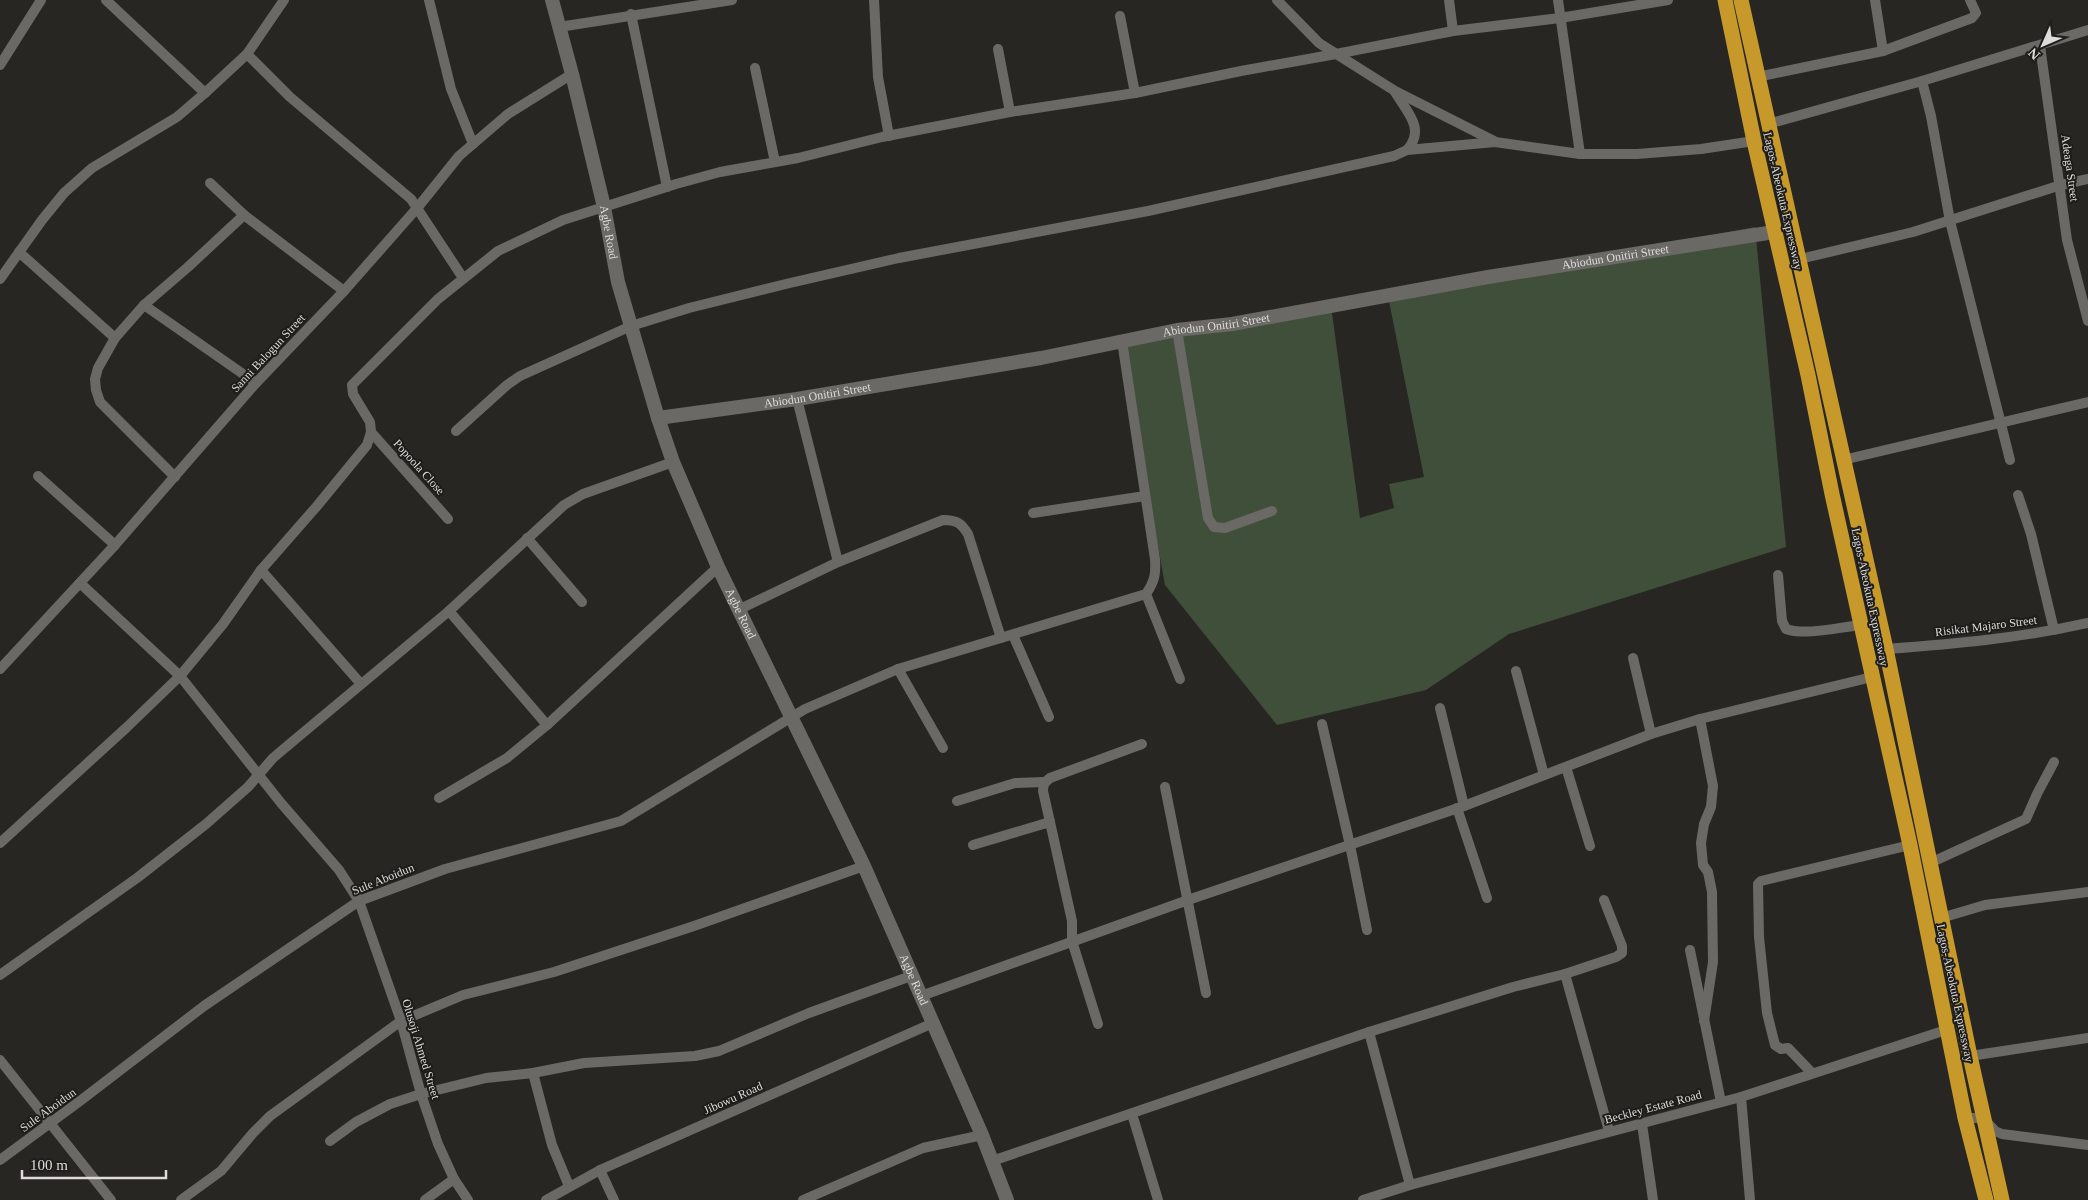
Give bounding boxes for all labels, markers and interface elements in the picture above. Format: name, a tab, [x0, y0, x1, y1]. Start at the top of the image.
north arrow	[2018, 20, 2068, 70]
text: N	[2025, 45, 2043, 63]
street label: Lagos-Abeokuta Expressway	[1760, 131, 1806, 271]
street label: Adeaga Street	[2058, 134, 2082, 203]
street label: Agbe Road	[597, 204, 621, 260]
street label: Abiodun Onitiri Street	[1561, 242, 1670, 272]
street label: Sanni Balogun Street	[228, 310, 308, 395]
street label: Abiodun Onitiri Street	[1161, 310, 1271, 340]
street label: Abiodun Onitiri Street	[763, 380, 873, 410]
street label: Popoola Close	[390, 436, 448, 498]
street label: Lagos-Abeokuta Expressway	[1848, 527, 1892, 667]
street label: Agbe Road	[723, 586, 759, 641]
street label: Risikat Majaro Street	[1934, 613, 2038, 639]
street label: Sule Aboidun	[350, 860, 416, 898]
street label: Lagos-Abeokuta Expressway	[1933, 923, 1977, 1063]
street label: Agbe Road	[896, 952, 931, 1007]
street label: Olusoji Ahmed Street	[399, 997, 443, 1101]
street label: Jibowu Road	[701, 1079, 765, 1117]
street label: Sule Aboidun	[17, 1085, 79, 1135]
street label: Beckley Estate Road	[1603, 1087, 1703, 1127]
scale bar	[22, 1148, 166, 1180]
text: 100 m	[30, 1157, 68, 1173]

